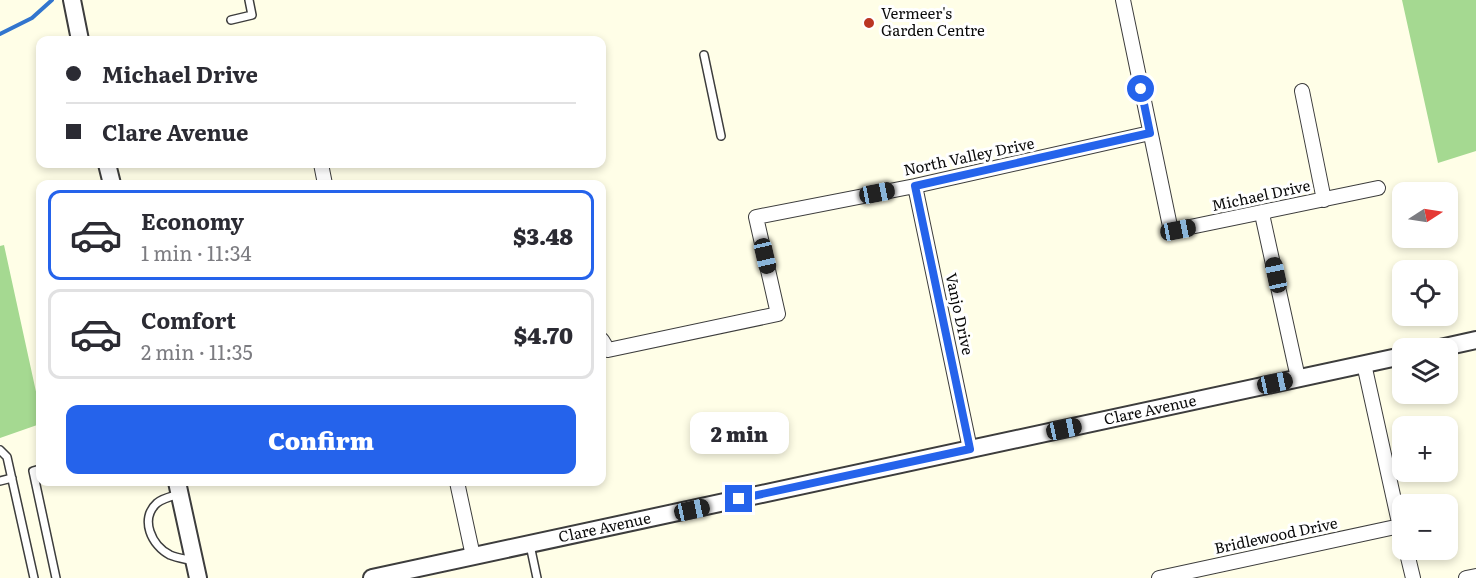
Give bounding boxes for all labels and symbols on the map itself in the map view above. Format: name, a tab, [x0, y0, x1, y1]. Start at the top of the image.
place label: Vermeer's Garden Centre	[881, 1, 985, 41]
marker: Vermeer's Garden Centre	[862, 16, 876, 30]
route start	[1127, 75, 1154, 102]
street label: North Valley Drive	[901, 130, 1036, 181]
street label: Michael Drive	[1209, 173, 1312, 216]
car	[858, 181, 896, 205]
north arrow	[1392, 182, 1458, 248]
car	[1159, 218, 1197, 242]
car	[752, 236, 778, 276]
car	[1263, 256, 1289, 294]
street label: Vanjo Drive	[941, 270, 980, 357]
car	[1256, 370, 1294, 396]
street label: Clare Avenue	[1102, 388, 1198, 430]
callout: 2 min	[690, 412, 789, 454]
car	[1045, 416, 1083, 442]
route end	[725, 485, 752, 512]
car	[673, 497, 711, 523]
street label: Clare Avenue	[556, 505, 653, 548]
street label: Bridlewood Drive	[1212, 510, 1340, 559]

